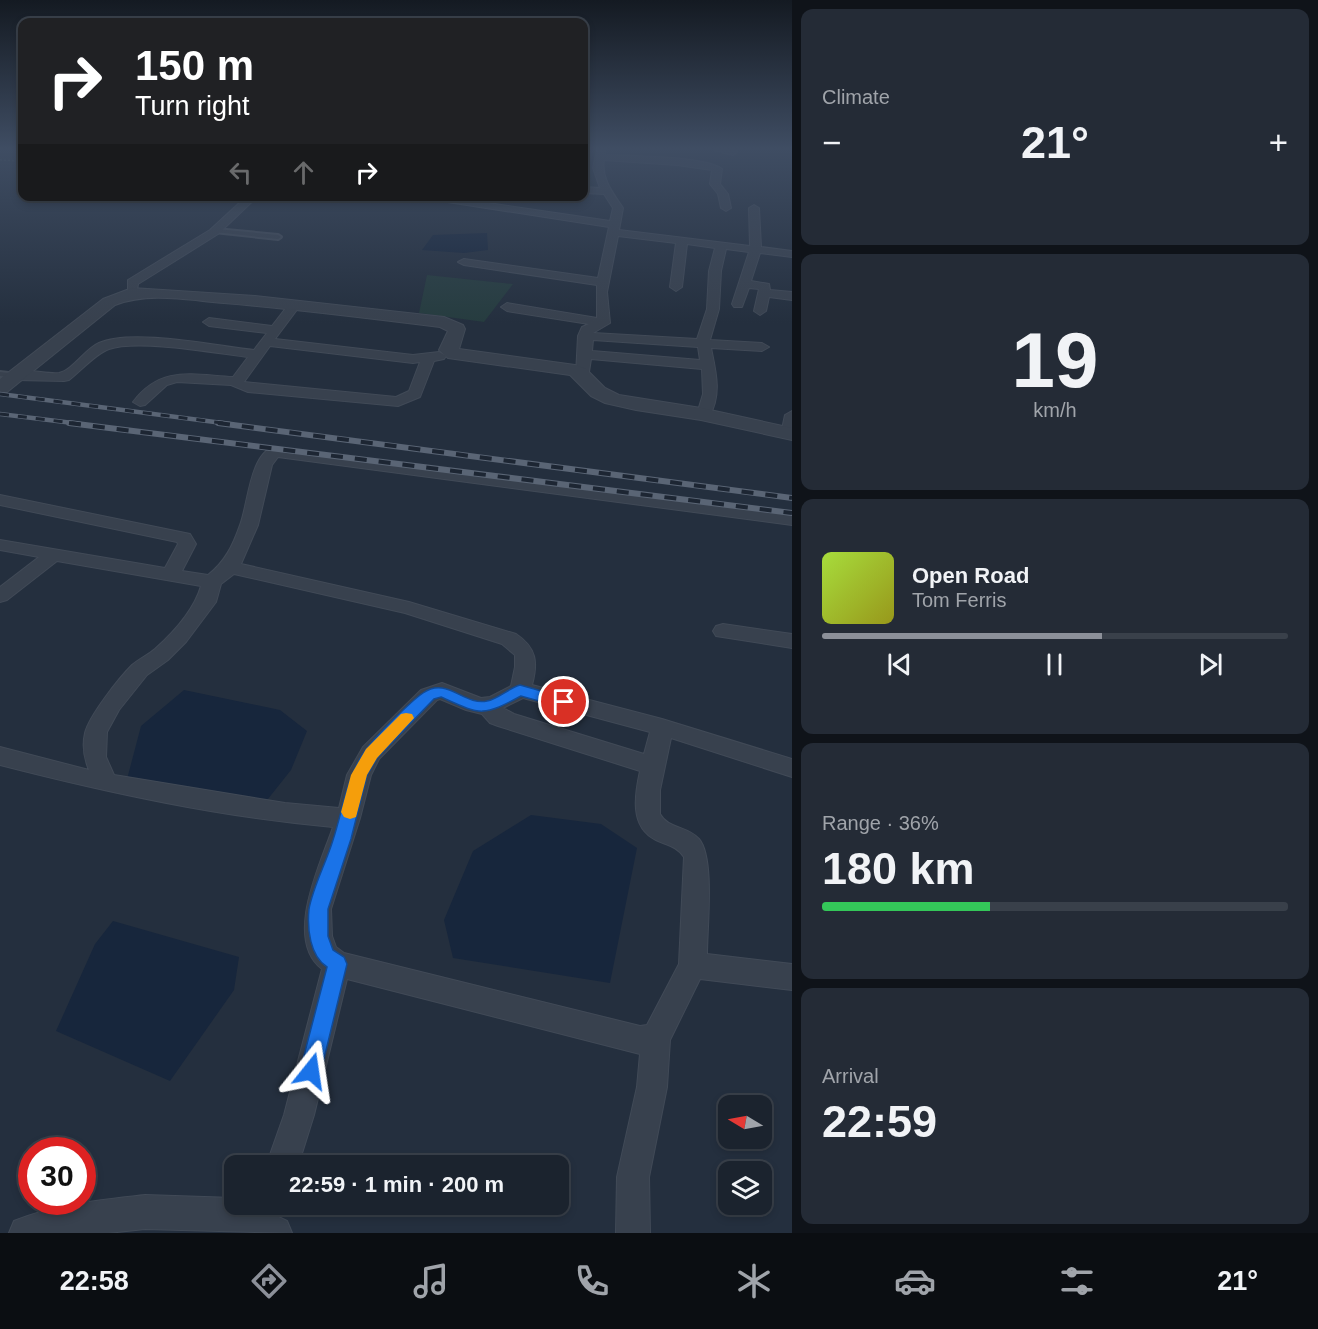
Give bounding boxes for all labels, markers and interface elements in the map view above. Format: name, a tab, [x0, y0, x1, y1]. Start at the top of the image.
icon: right	[36, 42, 114, 120]
text: 150 m	[135, 42, 254, 89]
text: Climate	[822, 86, 890, 108]
text: Turn right	[135, 91, 250, 121]
text: 21°	[1021, 117, 1089, 168]
text: −	[822, 124, 841, 161]
text: +	[1269, 124, 1288, 161]
icon: left	[224, 156, 257, 189]
icon: ahead	[287, 156, 320, 189]
icon: right	[350, 156, 383, 189]
text: 19	[1012, 316, 1098, 404]
text: km/h	[1033, 399, 1077, 421]
text: Open Road	[912, 563, 1029, 588]
text: Tom Ferris	[912, 589, 1006, 611]
icon: previous	[883, 648, 916, 681]
icon: pause	[1038, 648, 1071, 681]
icon: next	[1194, 648, 1227, 681]
pin	[538, 676, 589, 727]
icon: arrive	[547, 685, 580, 718]
text: Range · 36%	[822, 812, 939, 834]
text: 180 km	[822, 843, 975, 894]
position arrow	[279, 1039, 343, 1103]
text: Arrival	[822, 1065, 879, 1087]
north arrow	[718, 1095, 772, 1149]
map controls	[718, 1095, 772, 1215]
text: 22:59	[822, 1096, 937, 1147]
speed limit sign: 30	[18, 1137, 96, 1215]
button: layers	[718, 1161, 772, 1215]
text: 22:59 · 1 min · 200 m	[289, 1172, 504, 1197]
icon: directions	[248, 1260, 290, 1302]
icon: music	[410, 1260, 452, 1302]
icon: phone	[571, 1260, 613, 1302]
icon: climate	[733, 1260, 775, 1302]
icon: car	[894, 1260, 936, 1302]
icon: filters	[1056, 1260, 1098, 1302]
text: 22:58	[60, 1266, 129, 1296]
text: 21°	[1217, 1266, 1258, 1296]

